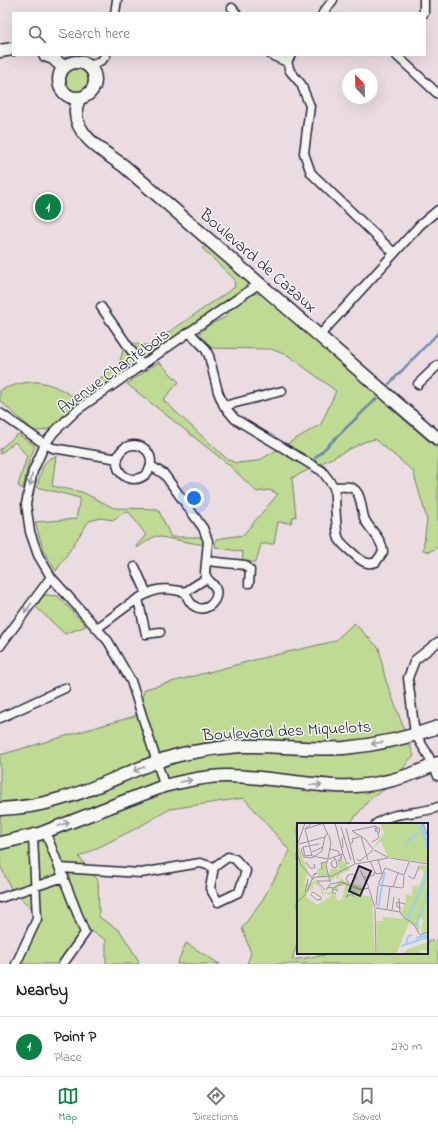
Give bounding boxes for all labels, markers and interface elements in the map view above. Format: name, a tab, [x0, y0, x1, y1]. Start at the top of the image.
search box	[12, 12, 426, 56]
icon: search	[26, 23, 48, 45]
text: Search here	[58, 23, 130, 45]
north arrow	[342, 68, 378, 104]
pin: 1	[35, 192, 61, 222]
street label: Boulevard de Cazaux	[193, 202, 322, 319]
street label: Avenue Chantebois	[53, 322, 175, 420]
one-way arrow	[26, 473, 34, 486]
your location	[184, 488, 204, 508]
one-way arrow	[24, 602, 32, 613]
street label: Boulevard des Miquelots	[201, 715, 372, 748]
one-way arrow	[371, 739, 384, 747]
one-way arrow	[133, 765, 145, 773]
one-way arrow	[179, 777, 192, 785]
one-way arrow	[309, 781, 322, 788]
one-way arrow	[58, 820, 70, 828]
inset map	[297, 823, 428, 954]
text: Nearby	[16, 978, 68, 1003]
text: Point P	[54, 1026, 96, 1048]
text: 1	[27, 1037, 31, 1056]
text: 270 m	[391, 1037, 422, 1056]
text: Place	[54, 1048, 82, 1067]
tab: Map	[57, 1085, 79, 1125]
tab: Directions	[193, 1085, 238, 1125]
tab: Saved	[352, 1085, 381, 1125]

